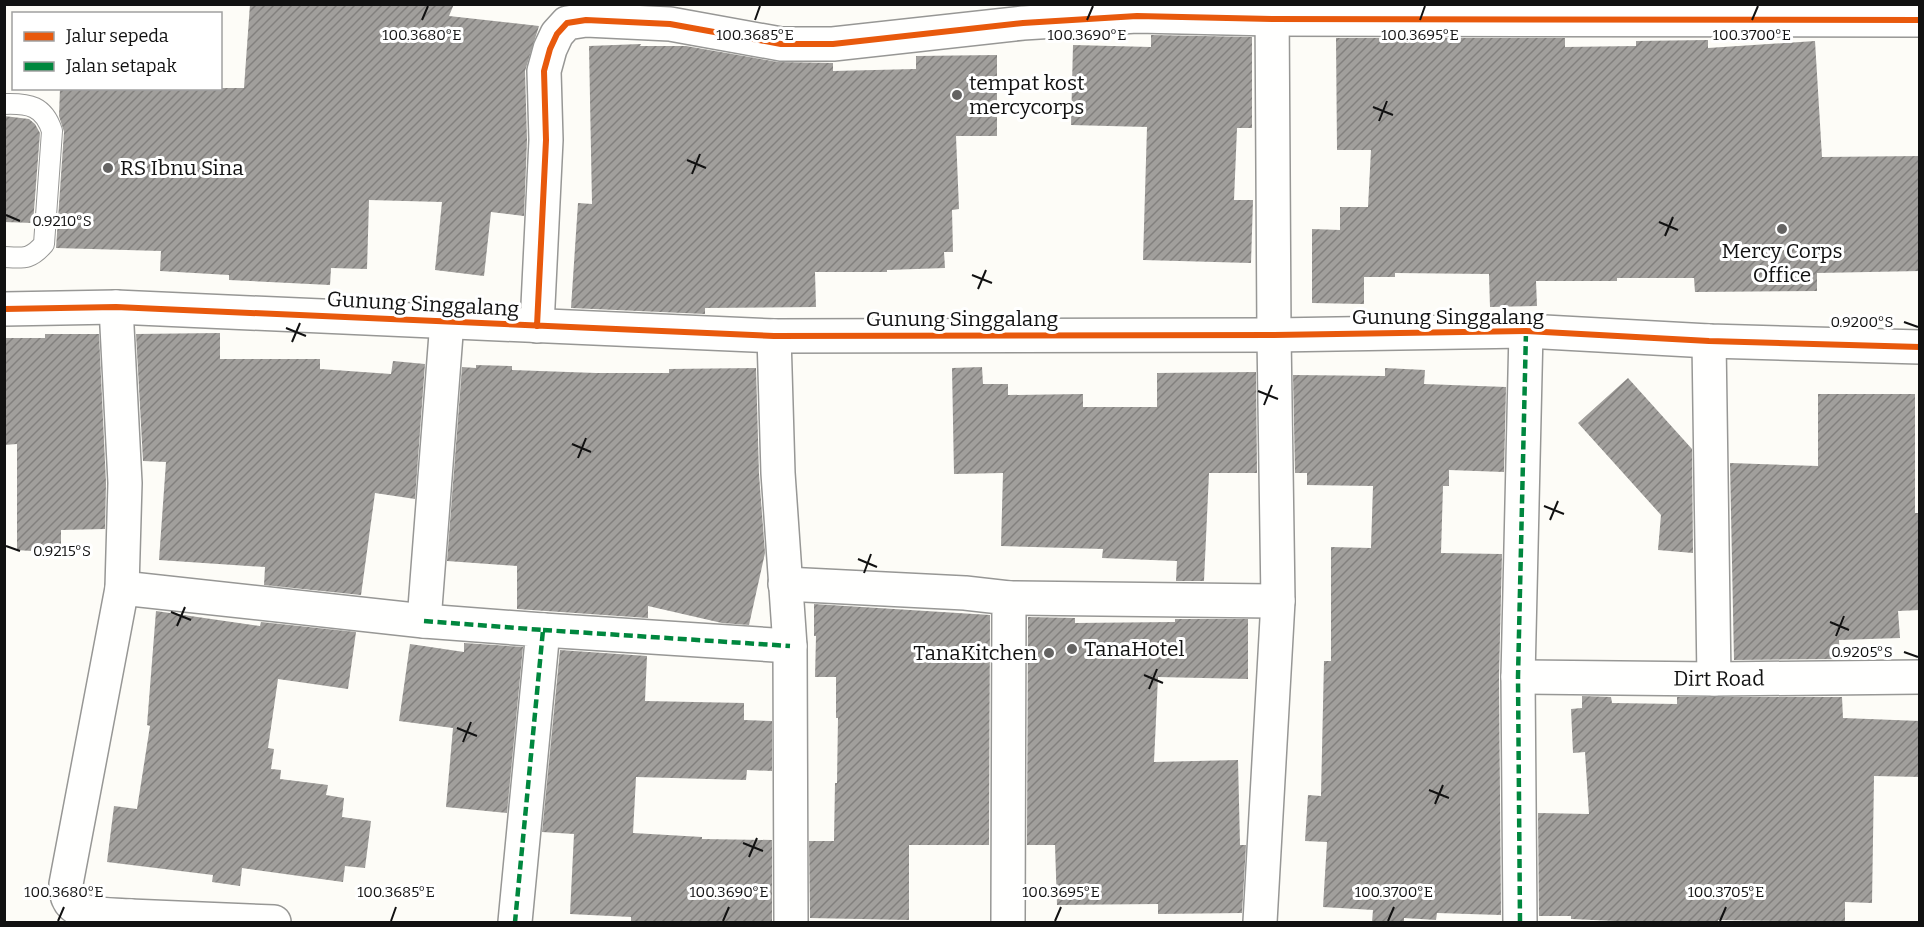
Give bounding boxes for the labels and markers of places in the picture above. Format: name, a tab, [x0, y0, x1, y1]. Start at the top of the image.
place label: tempat kost mercycorps	[969, 70, 1085, 120]
marker: tempat kost mercycorps	[950, 88, 964, 102]
place label: RS Ibnu Sina	[120, 155, 244, 181]
marker: RS Ibnu Sina	[101, 161, 115, 175]
marker: Mercy Corps Office	[1775, 222, 1789, 236]
place label: Mercy Corps Office	[1722, 238, 1842, 288]
place label: TanaHotel	[1084, 636, 1185, 662]
place label: TanaKitchen	[913, 640, 1037, 666]
marker: TanaHotel	[1065, 642, 1079, 656]
marker: TanaKitchen	[1042, 646, 1056, 660]

